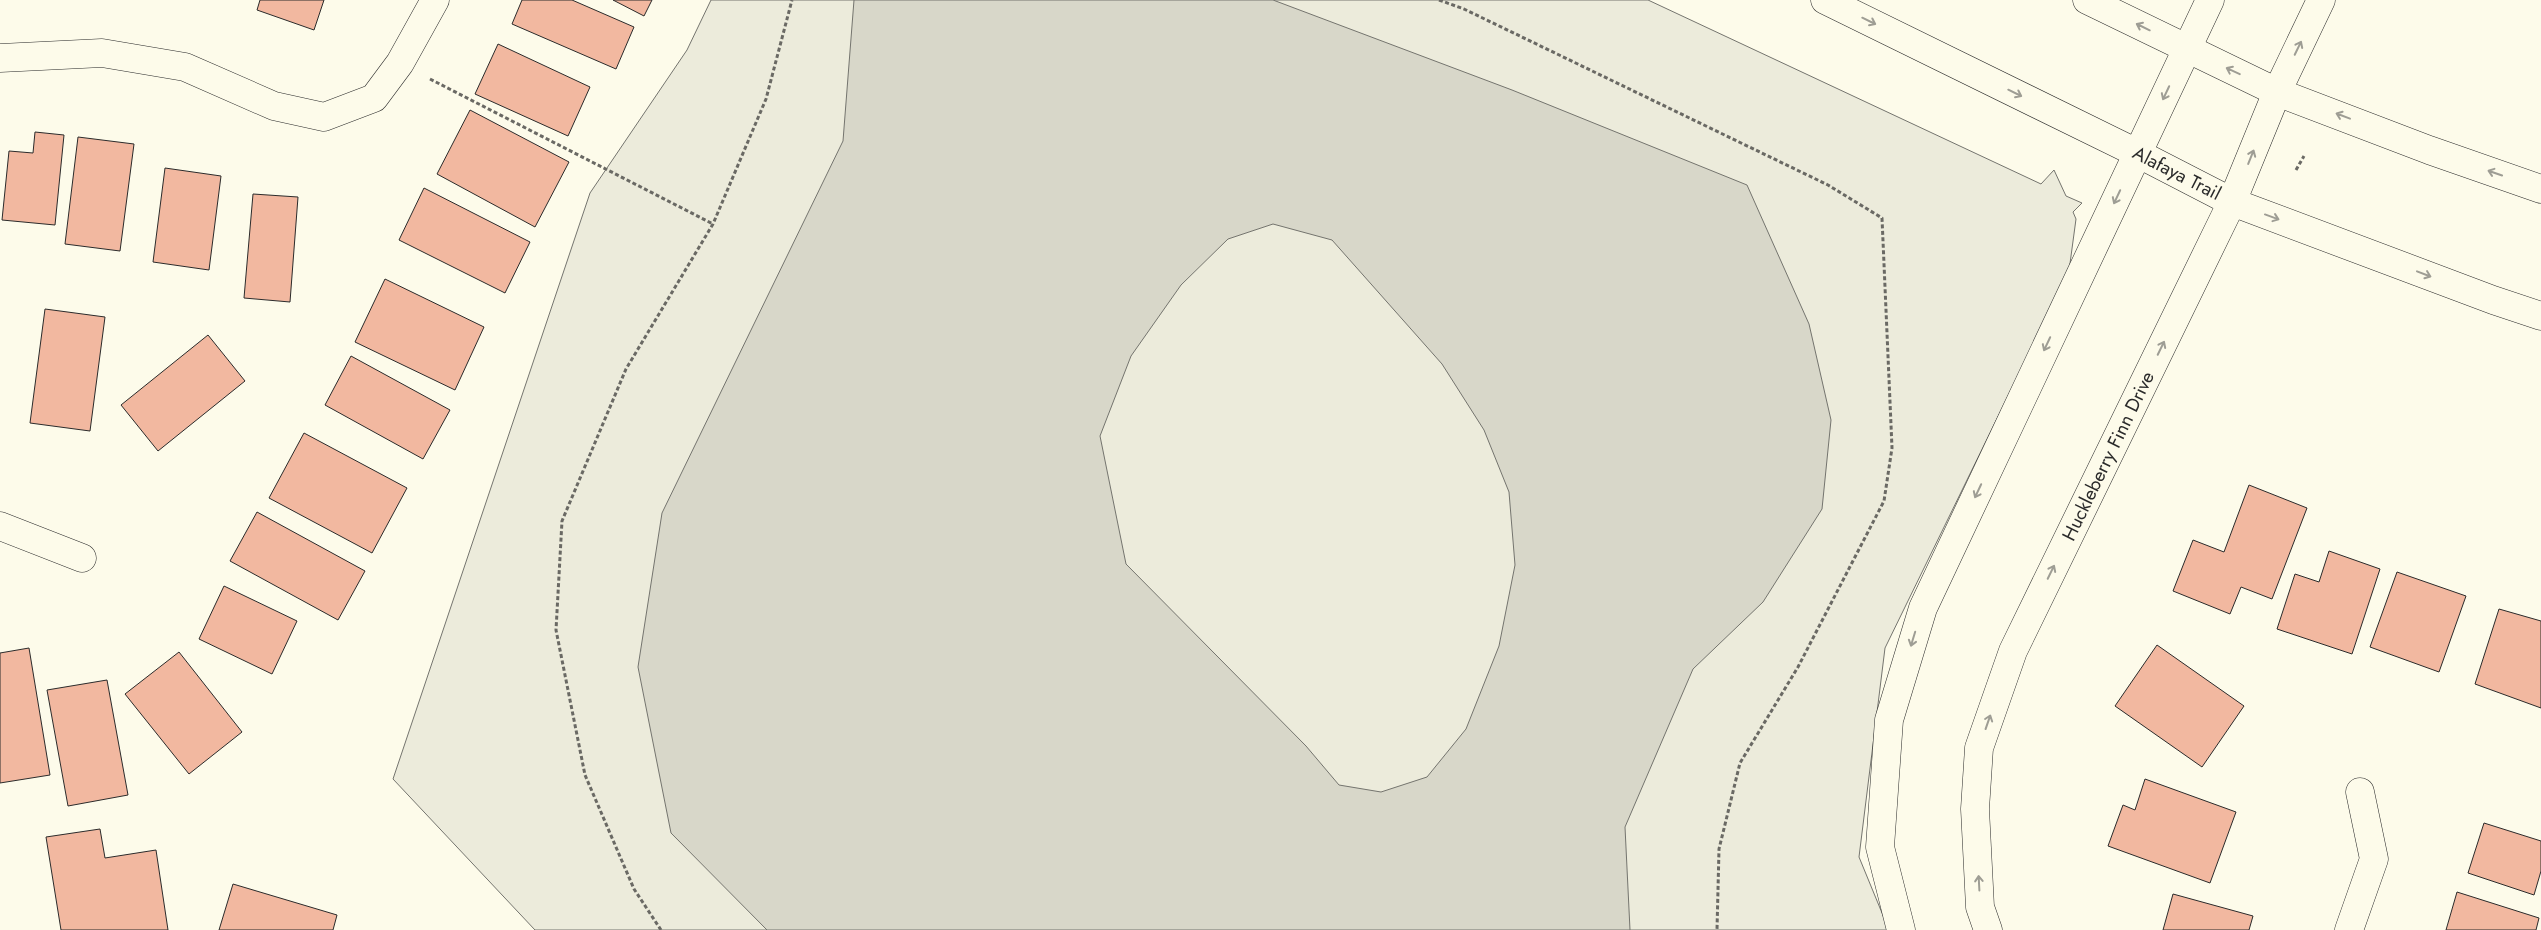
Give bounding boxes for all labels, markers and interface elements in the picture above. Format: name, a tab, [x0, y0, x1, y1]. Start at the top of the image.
one-way arrow	[1861, 17, 1876, 27]
one-way arrow	[2135, 22, 2150, 32]
one-way arrow	[2294, 41, 2304, 56]
one-way arrow	[2226, 66, 2241, 75]
one-way arrow	[2160, 85, 2170, 100]
one-way arrow	[2007, 89, 2022, 98]
one-way arrow	[2335, 111, 2350, 120]
street label: Alafaya Trail	[2128, 139, 2226, 207]
one-way arrow	[2247, 150, 2256, 165]
one-way arrow	[2488, 168, 2503, 177]
one-way arrow	[2111, 189, 2121, 204]
one-way arrow	[2263, 213, 2279, 222]
one-way arrow	[2415, 270, 2431, 279]
one-way arrow	[2042, 336, 2051, 351]
one-way arrow	[2157, 341, 2166, 356]
street label: Huckleberry Finn Drive	[2055, 366, 2161, 545]
one-way arrow	[1973, 483, 1982, 498]
one-way arrow	[2047, 565, 2057, 580]
one-way arrow	[1907, 631, 1917, 647]
one-way arrow	[1984, 714, 1994, 730]
one-way arrow	[1974, 875, 1983, 891]

